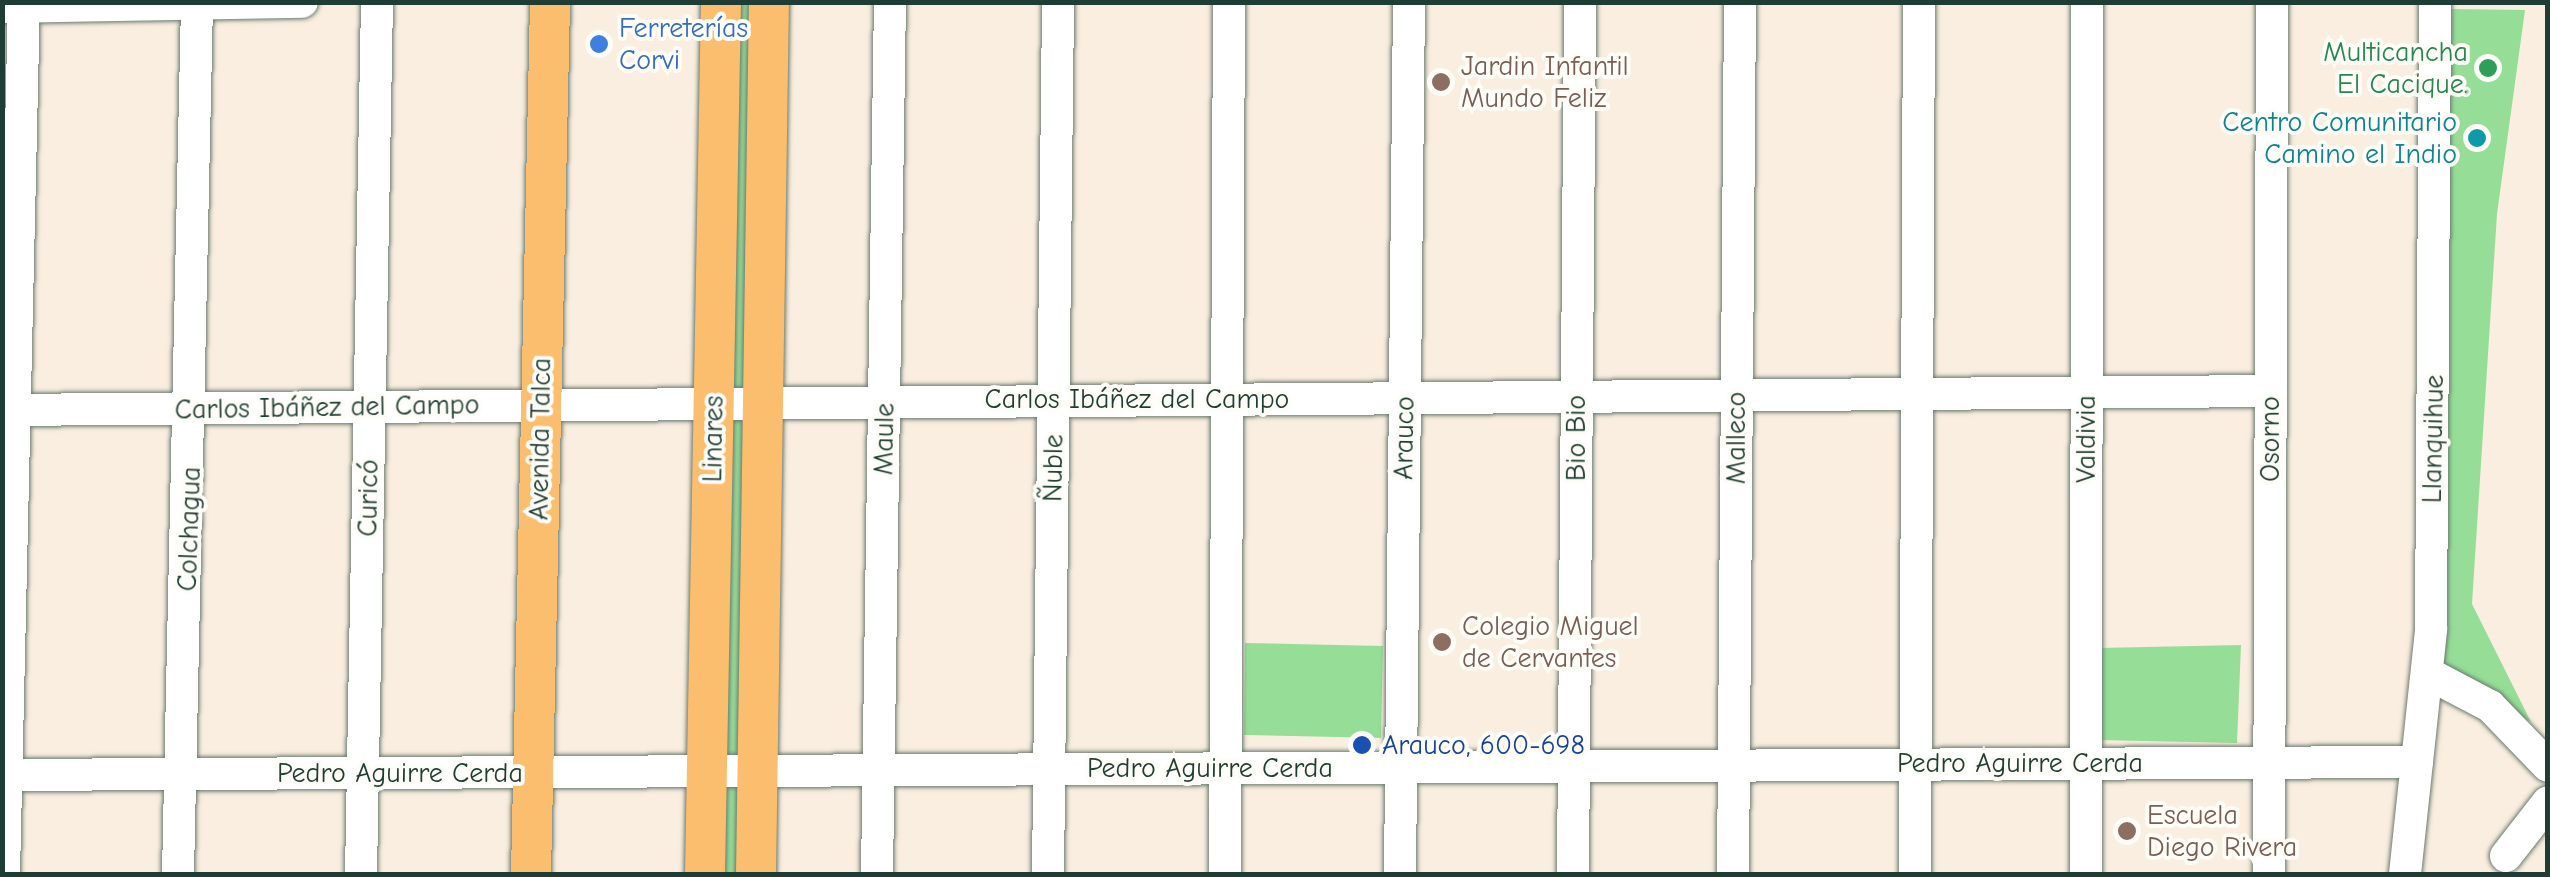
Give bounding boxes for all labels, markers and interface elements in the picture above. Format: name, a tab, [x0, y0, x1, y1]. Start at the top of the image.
place label: Ferreterías Corvi	[619, 11, 748, 77]
marker: Ferreterías Corvi	[588, 33, 610, 55]
place label: Multicancha El Cacique.	[2323, 35, 2468, 101]
place label: Jardin Infantil Mundo Feliz	[1461, 49, 1629, 115]
marker: Multicancha El Cacique.	[2477, 57, 2499, 79]
marker: Jardin Infantil Mundo Feliz	[1430, 71, 1452, 93]
place label: Centro Comunitario Camino el Indio	[2222, 105, 2457, 171]
marker: Centro Comunitario Camino el Indio	[2466, 127, 2488, 149]
street label: Avenida Talca	[522, 357, 558, 521]
street label: Llanquihue	[2415, 374, 2451, 504]
street label: Carlos Ibáñez del Campo	[985, 382, 1289, 416]
street label: Carlos Ibáñez del Campo	[174, 388, 480, 426]
street label: Malleco	[1719, 392, 1753, 484]
street label: Linares	[695, 395, 731, 483]
street label: Bio Bio	[1559, 395, 1593, 481]
street label: Valdivia	[2069, 395, 2103, 483]
street label: Arauco	[1386, 396, 1422, 480]
street label: Osorno	[2253, 396, 2287, 482]
street label: Maule	[867, 403, 901, 475]
street label: Ñuble	[1036, 434, 1070, 502]
street label: Curicó	[351, 459, 385, 537]
street label: Colchagua	[170, 466, 208, 592]
place label: Colegio Miguel de Cervantes	[1462, 609, 1639, 675]
marker: Colegio Miguel de Cervantes	[1431, 631, 1453, 653]
place label: Arauco, 600-698	[1382, 728, 1585, 762]
marker: Arauco, 600-698	[1351, 734, 1373, 756]
street label: Pedro Aguirre Cerda	[1897, 746, 2143, 780]
street label: Pedro Aguirre Cerda	[1087, 751, 1333, 785]
street label: Pedro Aguirre Cerda	[277, 756, 523, 790]
place label: Escuela Diego Rivera	[2147, 798, 2297, 864]
marker: Escuela Diego Rivera	[2116, 820, 2138, 842]

